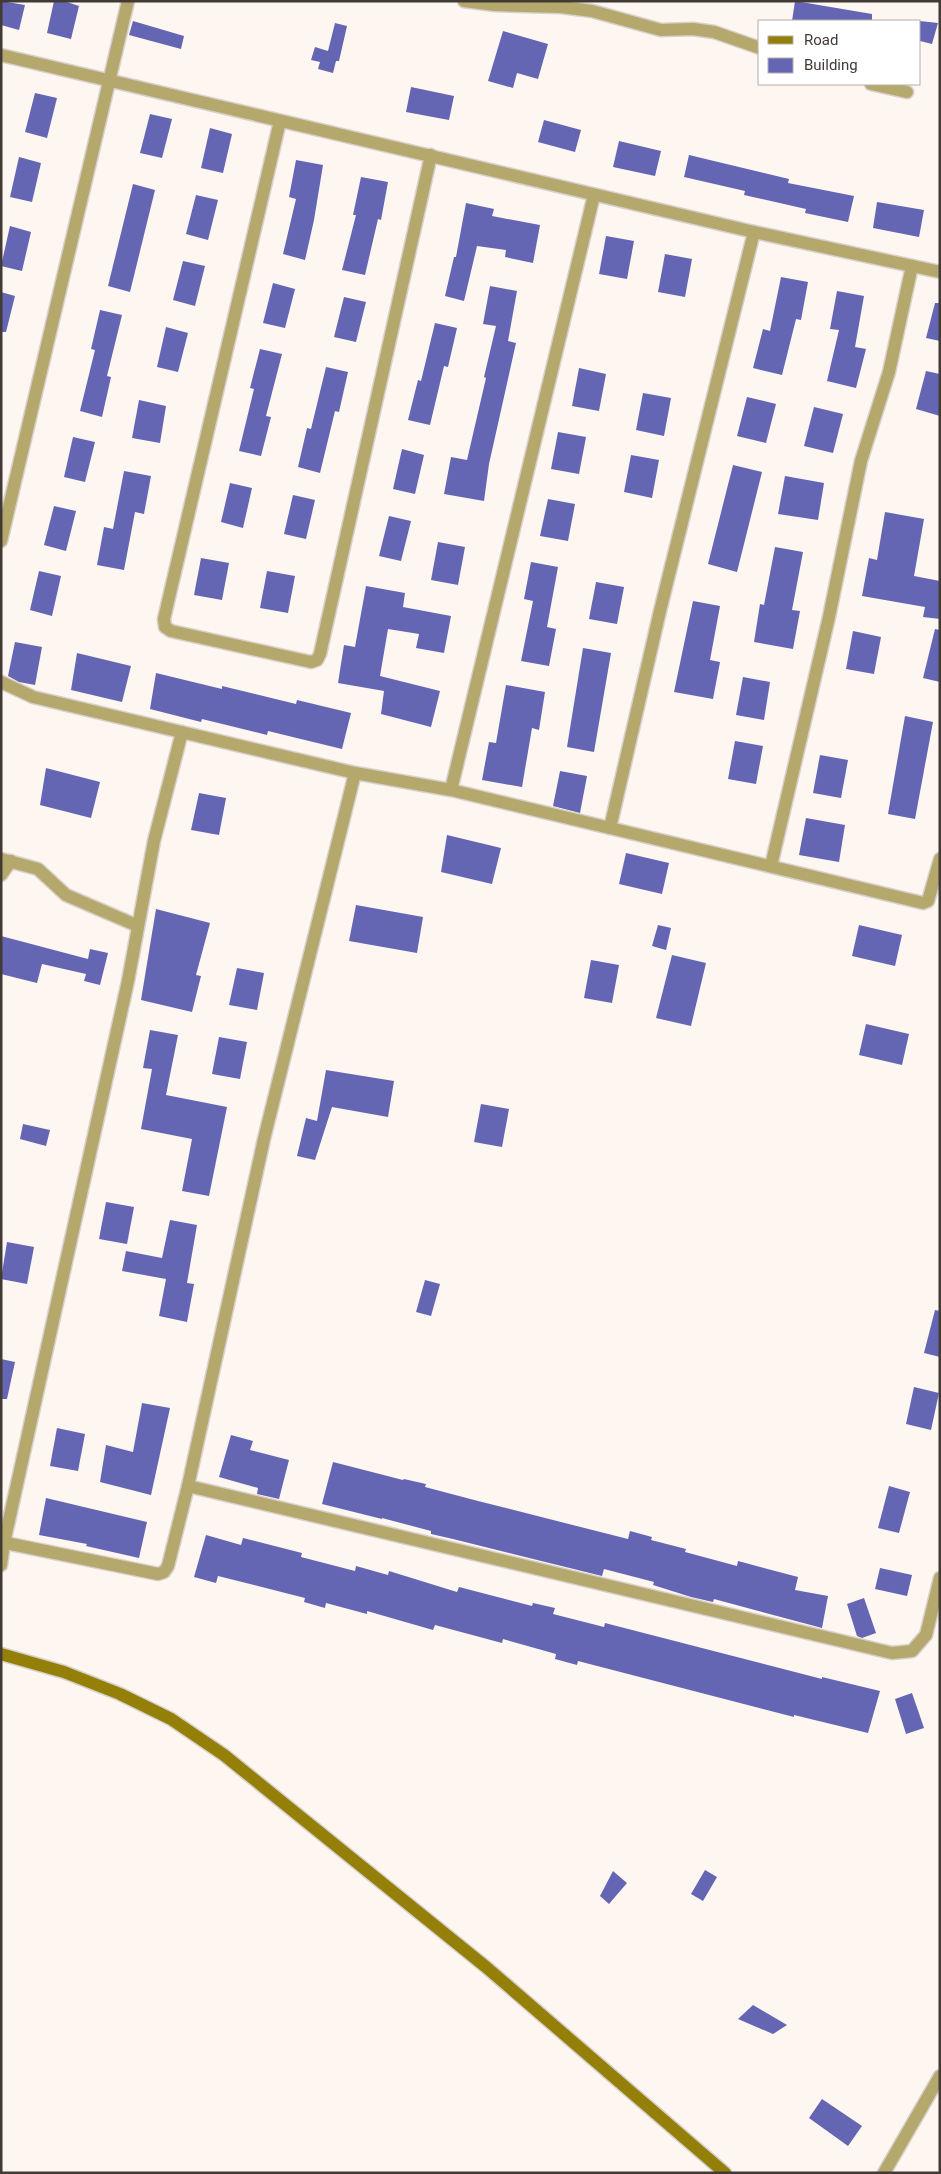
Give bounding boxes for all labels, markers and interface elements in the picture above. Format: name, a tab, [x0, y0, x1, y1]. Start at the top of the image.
legend	[758, 20, 921, 85]
text: Road	[804, 31, 838, 49]
text: Building	[804, 56, 858, 74]

